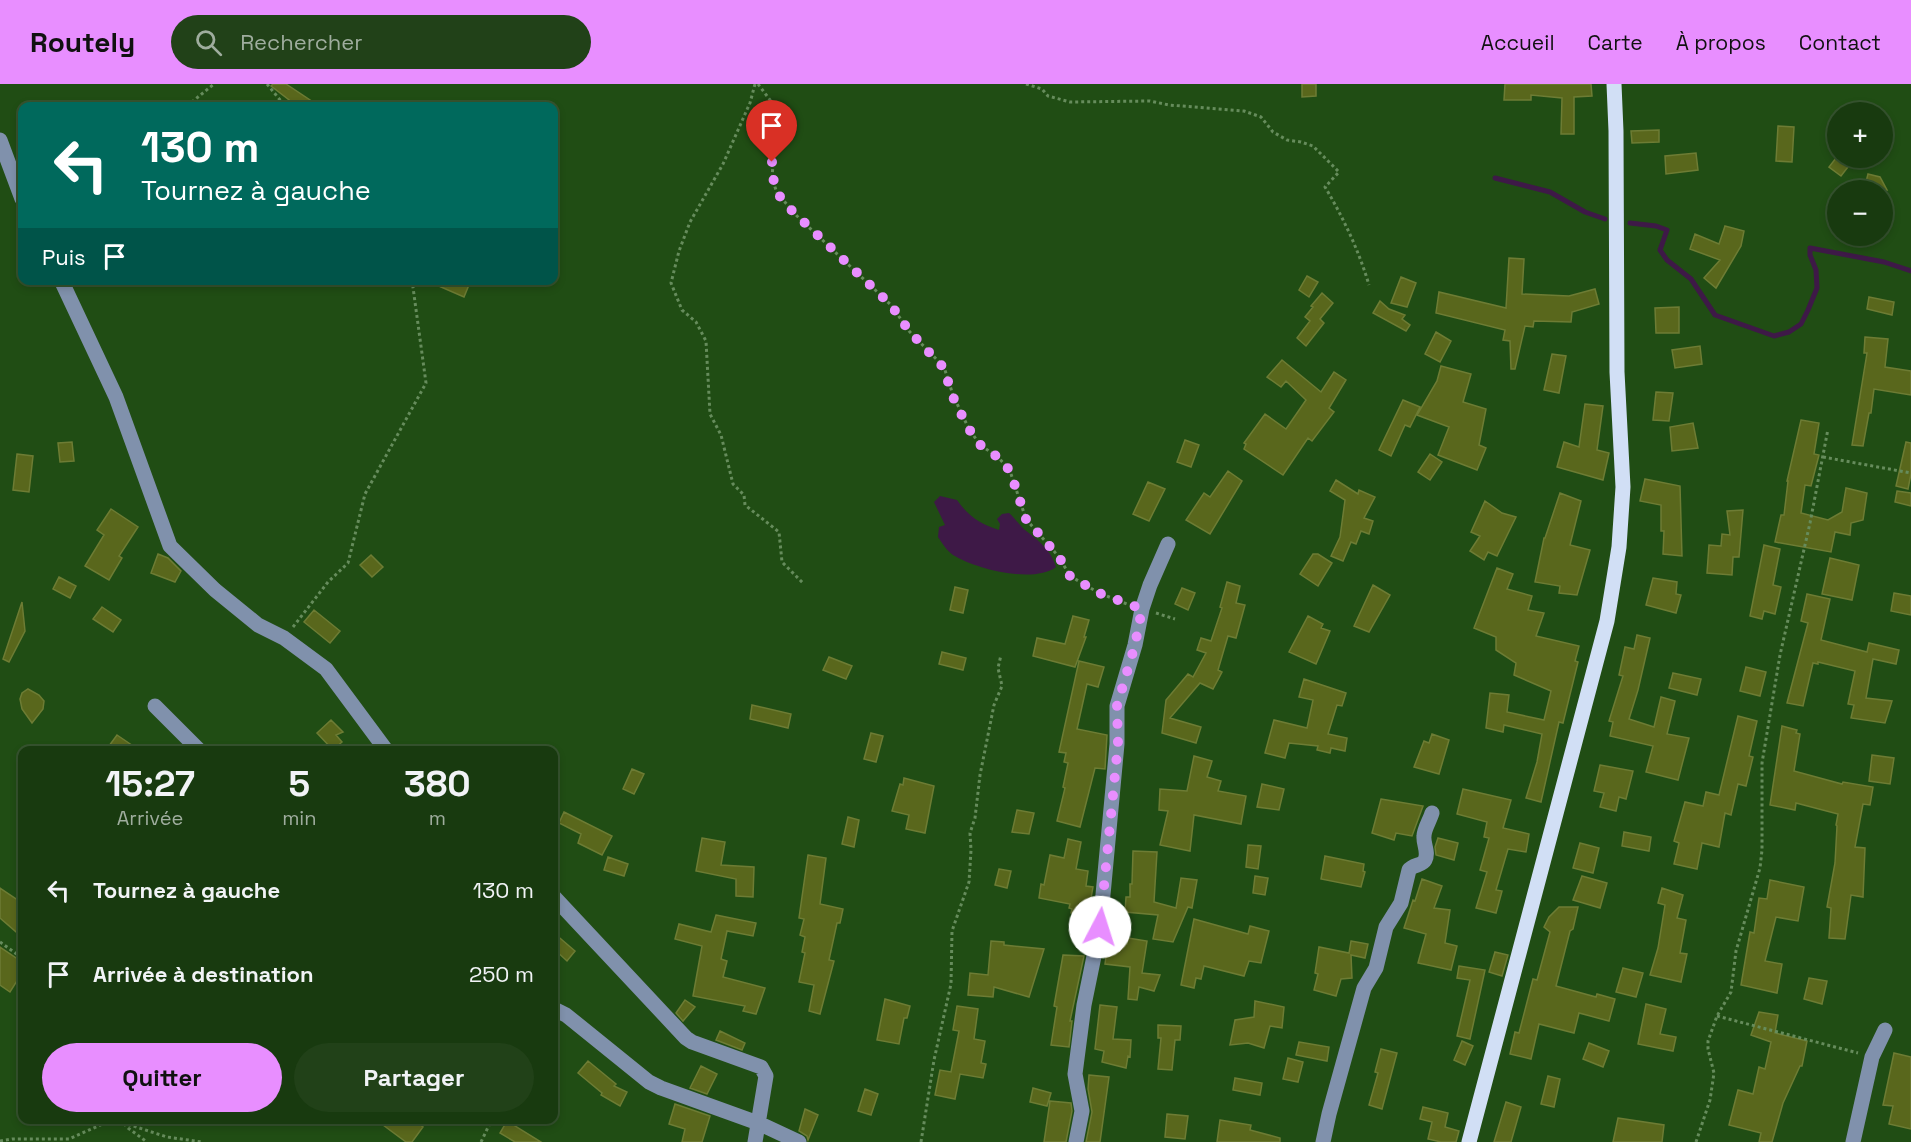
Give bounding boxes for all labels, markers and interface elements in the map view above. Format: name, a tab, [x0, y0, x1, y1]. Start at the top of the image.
search box	[171, 15, 591, 69]
text: Routely	[30, 24, 135, 60]
icon: search	[192, 26, 225, 59]
text: Rechercher	[240, 28, 363, 56]
text: Accueil	[1481, 29, 1555, 56]
text: Carte	[1588, 29, 1643, 56]
text: À propos	[1676, 29, 1766, 56]
text: Contact	[1799, 29, 1881, 56]
pin	[746, 100, 797, 162]
map controls	[1827, 102, 1893, 246]
button: +	[1827, 102, 1893, 168]
icon: arrive	[755, 109, 788, 142]
text: 130 m	[141, 121, 259, 174]
icon: left	[42, 126, 120, 204]
text: Tournez à gauche	[141, 173, 371, 208]
button: −	[1827, 180, 1893, 246]
icon: arrive	[98, 240, 131, 273]
text: Puis	[42, 243, 86, 271]
text: 15:27	[105, 761, 195, 807]
text: 5	[289, 761, 310, 807]
text: 380	[404, 761, 471, 807]
text: Arrivée	[117, 805, 183, 831]
text: min	[282, 805, 317, 831]
text: m	[429, 805, 446, 831]
icon: left	[42, 874, 75, 907]
text: Tournez à gauche	[93, 876, 280, 904]
text: 130 m	[473, 876, 534, 904]
position arrow	[1068, 895, 1132, 959]
icon: arrive	[42, 958, 75, 991]
text: Arrivée à destination	[93, 960, 314, 988]
text: 250 m	[469, 960, 534, 988]
button: Quitter	[42, 1043, 282, 1112]
button: Partager	[294, 1043, 534, 1112]

